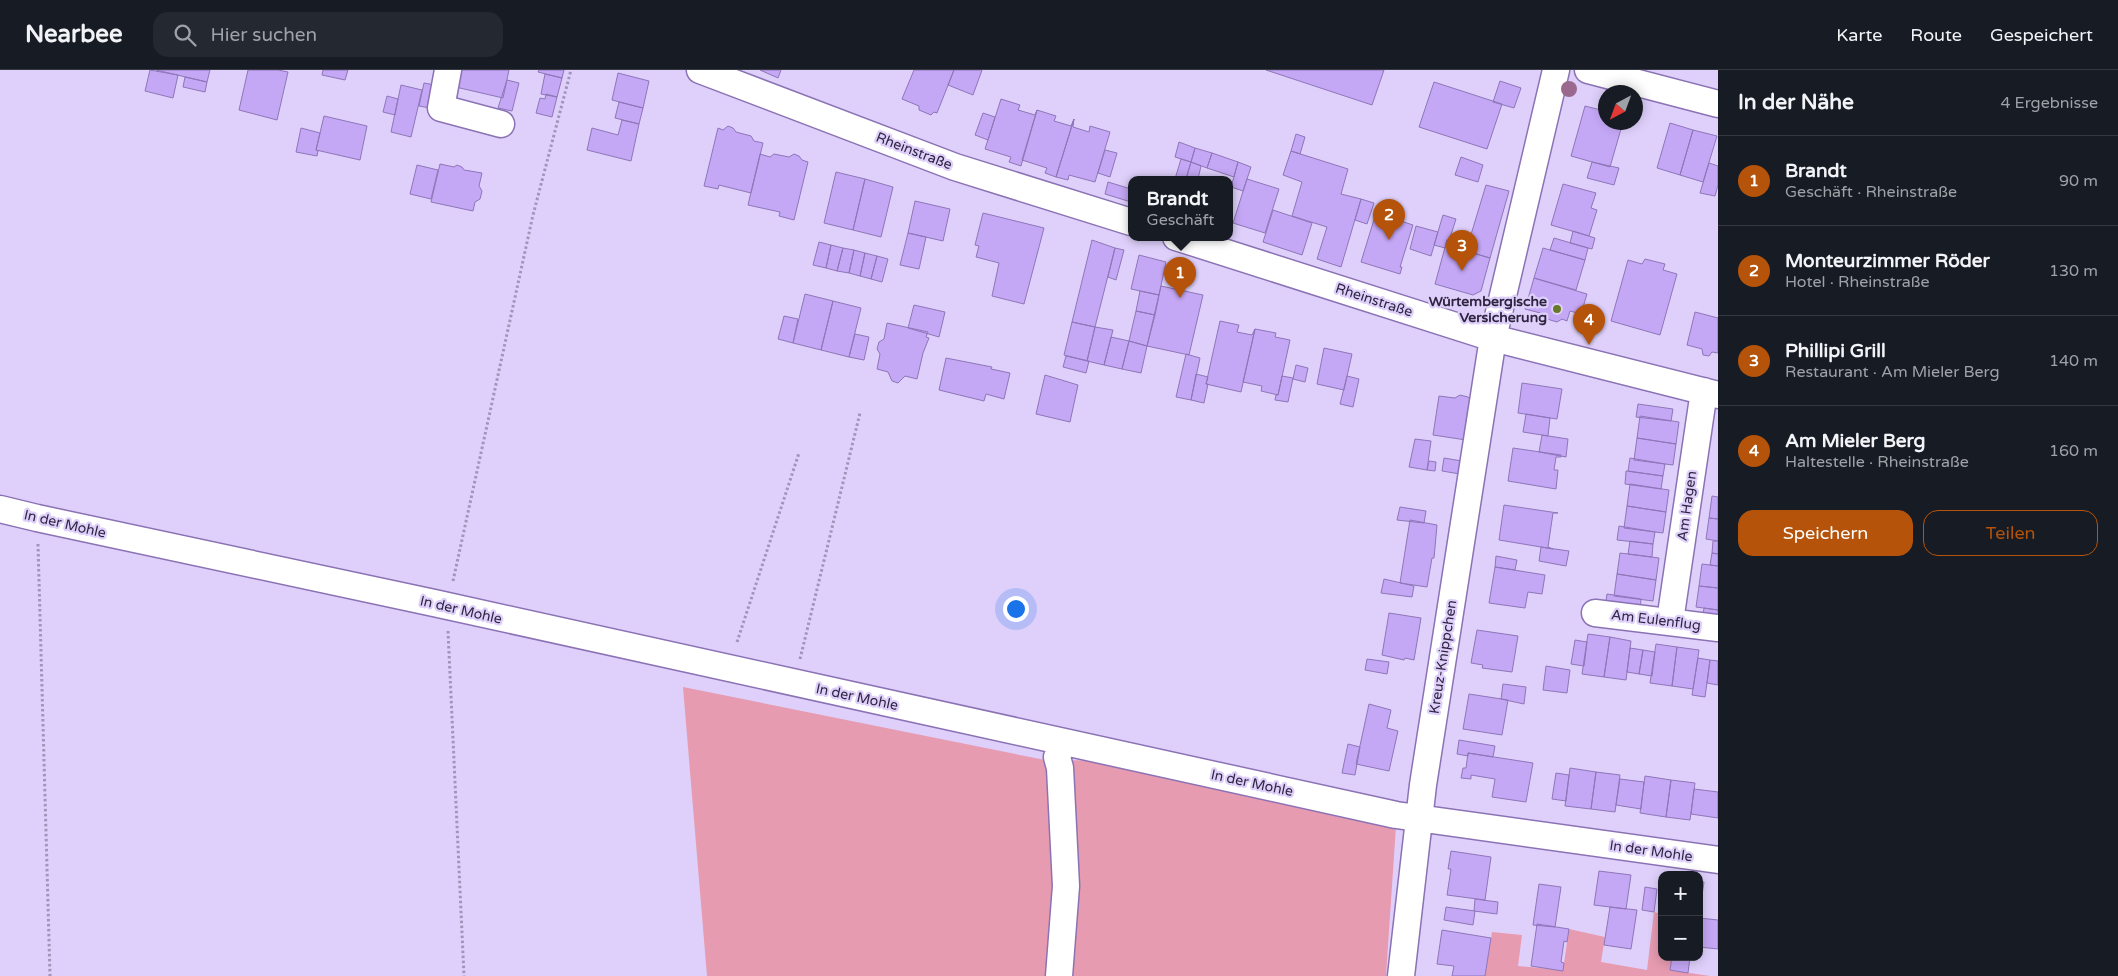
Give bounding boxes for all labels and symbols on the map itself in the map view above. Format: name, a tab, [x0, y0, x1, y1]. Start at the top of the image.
north arrow	[1598, 85, 1643, 130]
street label: Rheinstraße	[874, 129, 955, 173]
pin: 2	[1373, 199, 1405, 240]
pin: 3	[1446, 230, 1478, 271]
pin: 1	[1164, 257, 1196, 298]
street label: Rheinstraße	[1333, 280, 1415, 320]
place label: Würtembergische Versicherung	[1429, 293, 1547, 326]
marker: Würtembergische Versicherung	[1551, 303, 1563, 315]
pin: 4	[1573, 304, 1605, 345]
street label: Am Hagen	[1674, 470, 1700, 542]
street label: In der Mohle	[22, 506, 108, 542]
street label: In der Mohle	[418, 592, 504, 628]
your location	[1003, 596, 1029, 622]
street label: Kreuz-Knippchen	[1426, 599, 1460, 715]
street label: Am Eulenflug	[1610, 606, 1702, 634]
street label: In der Mohle	[814, 680, 900, 714]
street label: In der Mohle	[1209, 766, 1295, 800]
street label: In der Mohle	[1608, 837, 1694, 865]

